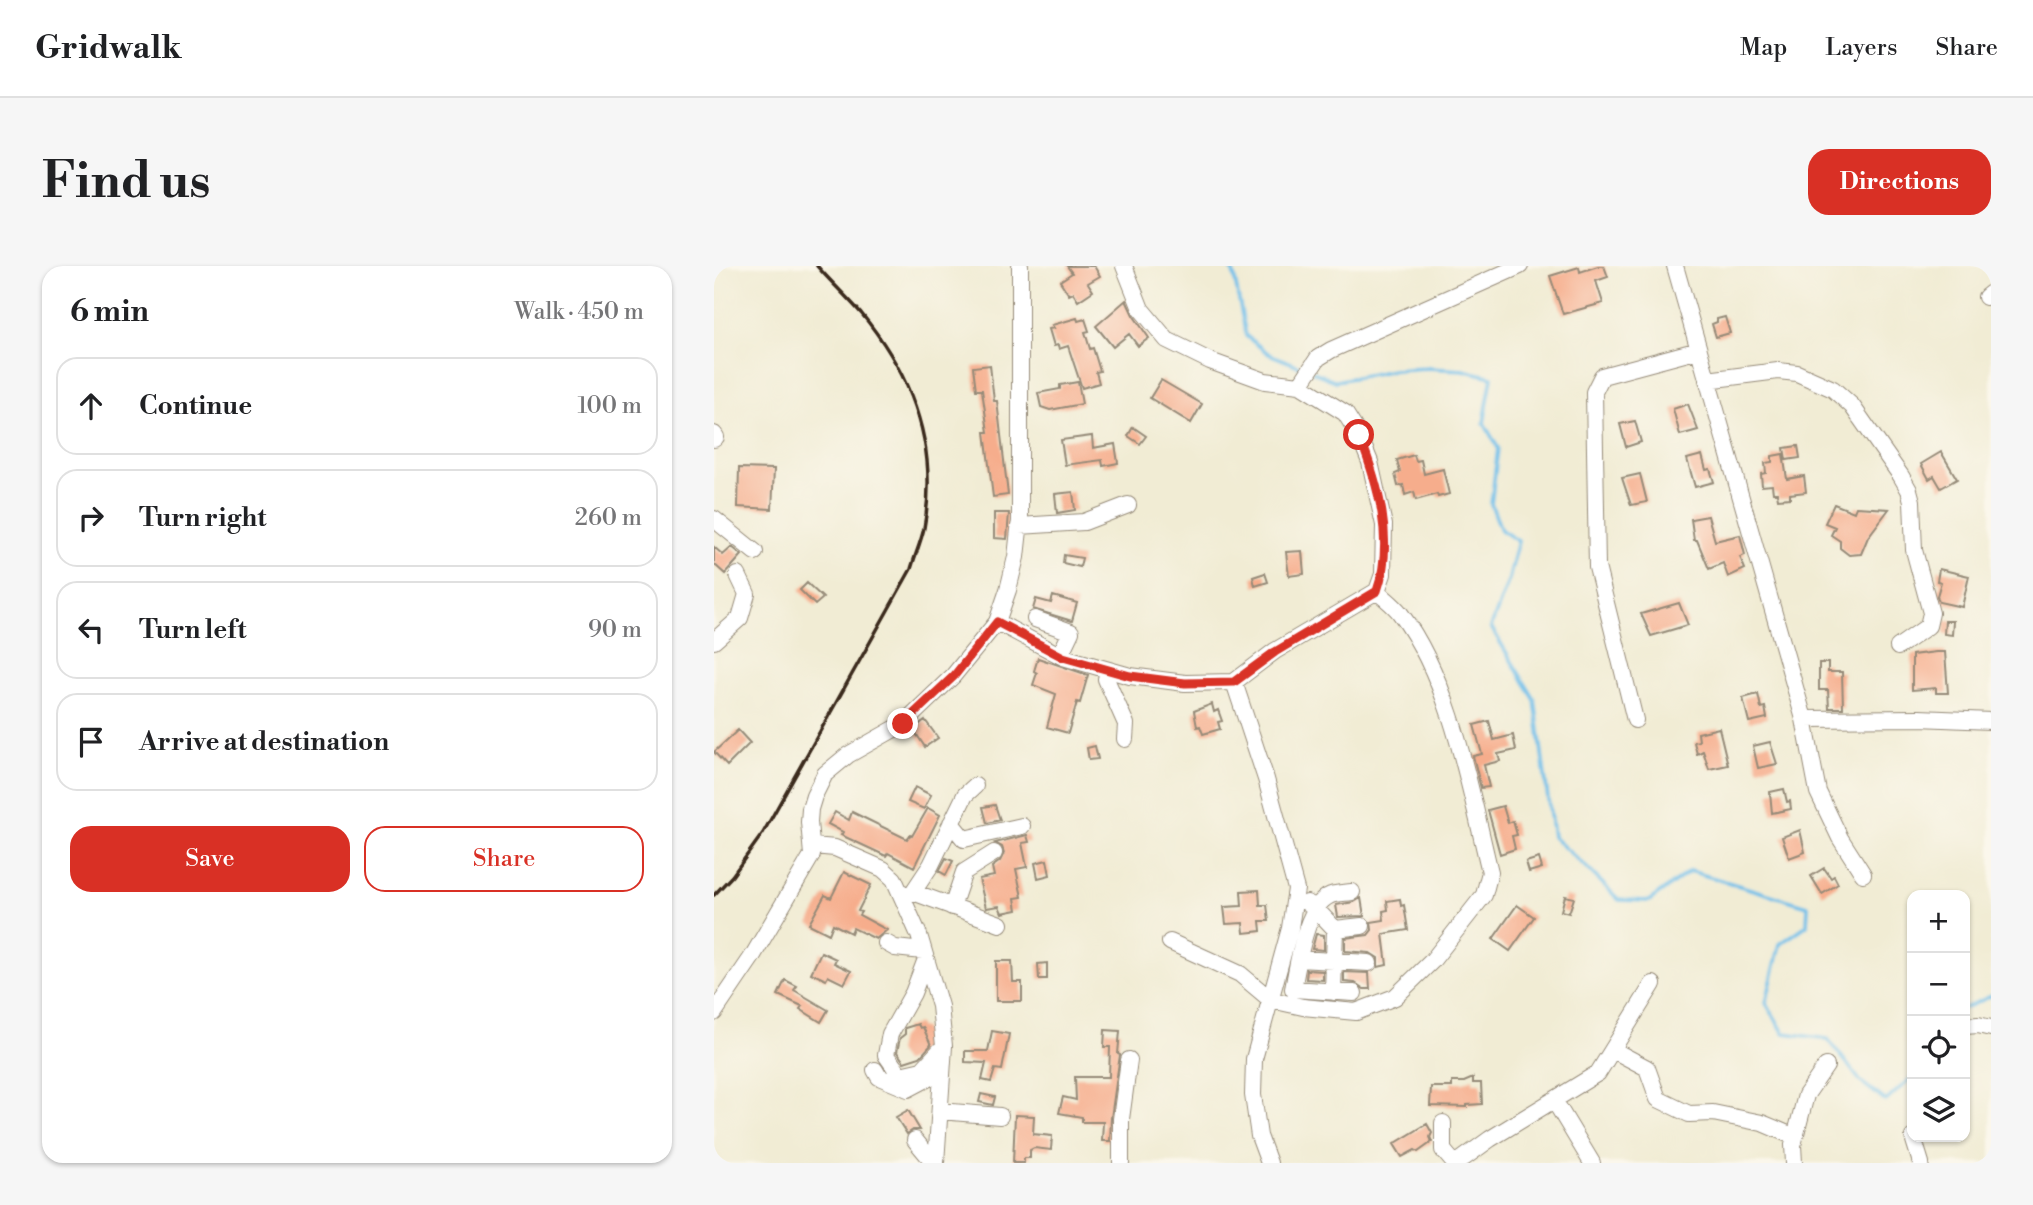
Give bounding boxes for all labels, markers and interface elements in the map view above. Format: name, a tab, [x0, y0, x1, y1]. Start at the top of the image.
text: Gridwalk	[35, 28, 182, 69]
text: Map	[1740, 33, 1787, 63]
text: Layers	[1825, 33, 1897, 63]
text: Share	[1935, 33, 1998, 63]
button: Directions	[1808, 149, 1991, 215]
text: Find us	[42, 152, 211, 213]
text: 6 min	[70, 293, 149, 331]
text: Walk · 450 m	[514, 298, 644, 326]
icon: ahead	[72, 387, 110, 425]
text: Continue	[139, 390, 252, 422]
text: 100 m	[577, 392, 642, 420]
route start	[1343, 419, 1374, 450]
icon: right	[72, 499, 110, 537]
text: Turn right	[139, 502, 267, 534]
text: 260 m	[575, 504, 642, 532]
icon: left	[72, 611, 110, 649]
text: Turn left	[139, 614, 247, 646]
text: 90 m	[588, 616, 642, 644]
route end	[887, 708, 918, 739]
icon: arrive	[72, 723, 110, 761]
text: Arrive at destination	[139, 726, 389, 758]
button: Save	[70, 826, 350, 892]
button: Share	[364, 826, 644, 892]
map controls	[1907, 890, 1970, 1142]
button: +	[1907, 890, 1970, 953]
button: −	[1907, 953, 1970, 1016]
button: locate	[1907, 1016, 1970, 1079]
button: layers	[1907, 1079, 1970, 1142]

